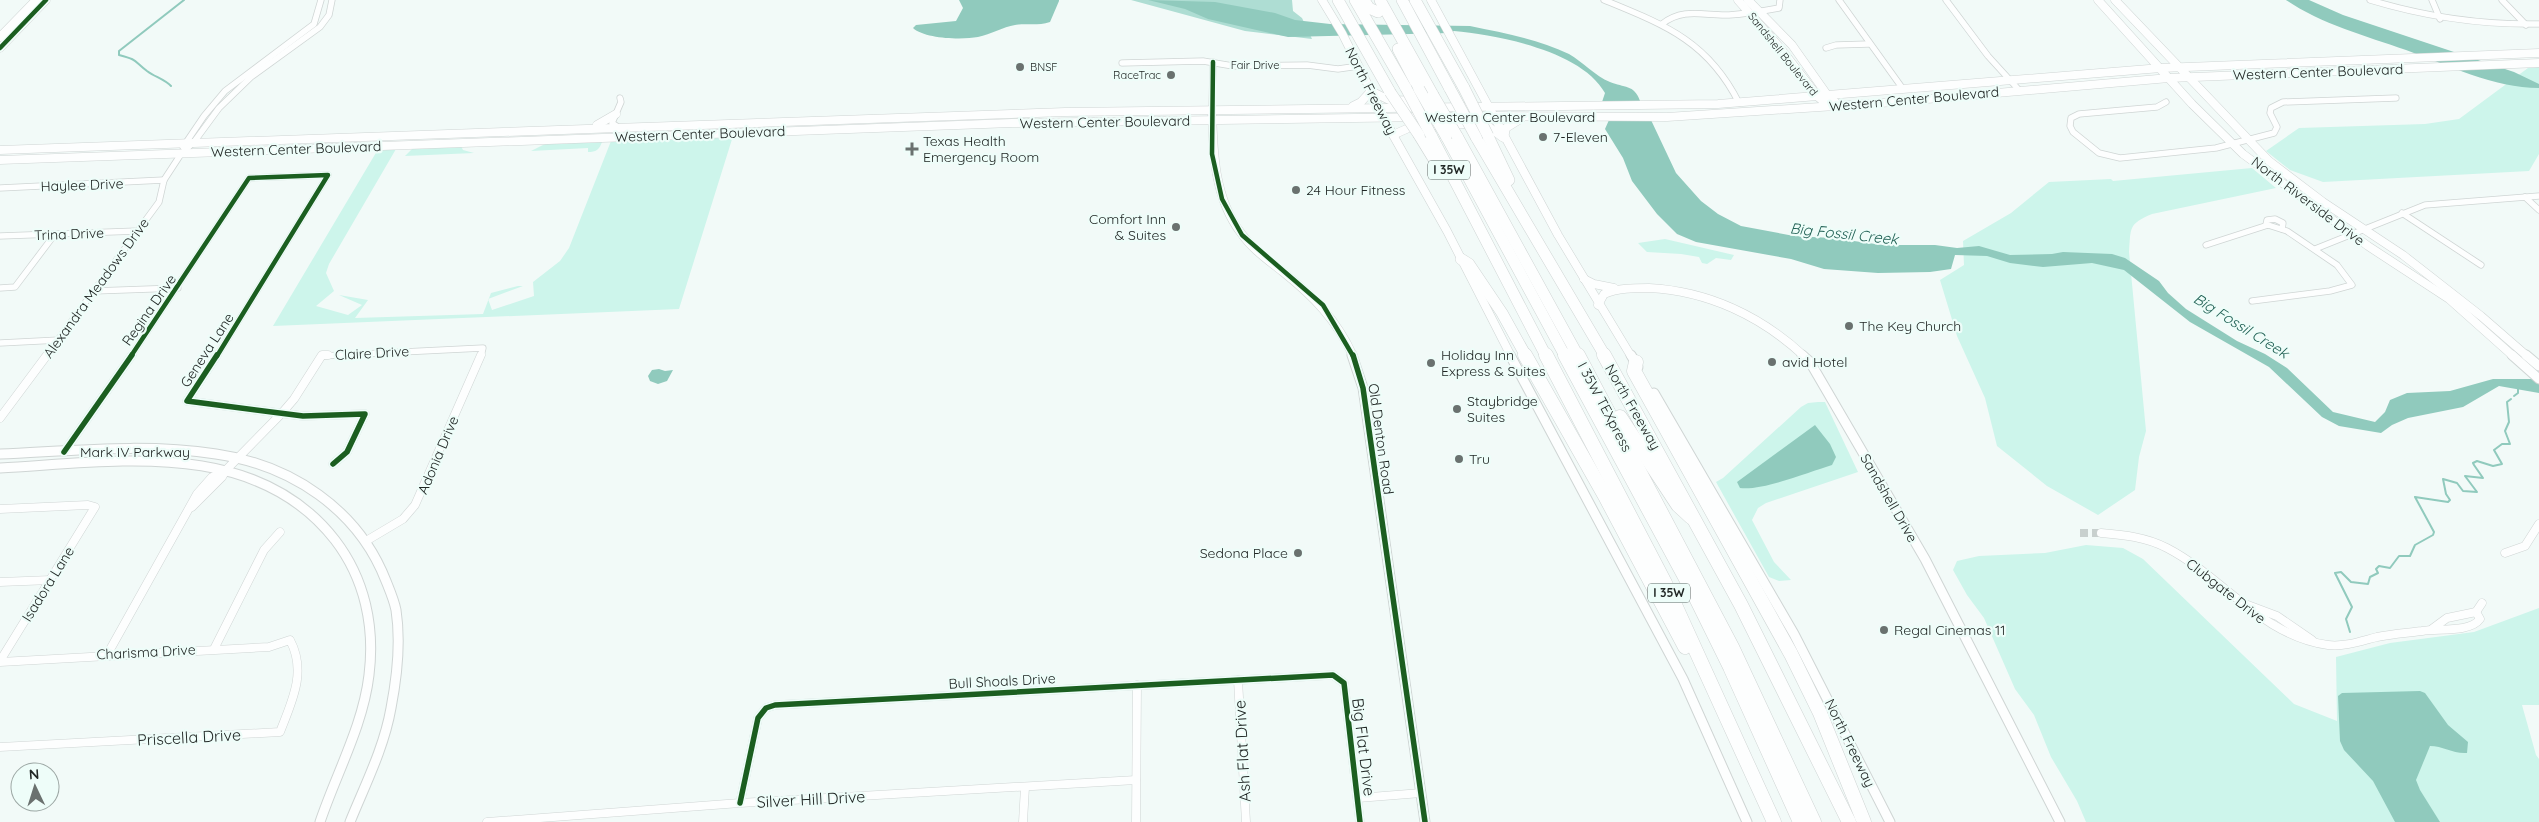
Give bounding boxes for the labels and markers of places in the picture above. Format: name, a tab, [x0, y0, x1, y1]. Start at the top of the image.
place label: BNSF	[1030, 60, 1058, 74]
marker: BNSF	[1014, 61, 1026, 73]
place label: RaceTrac	[1113, 68, 1161, 82]
marker: RaceTrac	[1165, 69, 1177, 81]
place label: 7-Eleven	[1553, 128, 1608, 146]
marker: 7-Eleven	[1537, 131, 1549, 143]
place label: Texas Health Emergency Room	[923, 132, 1039, 166]
marker: Texas Health Emergency Room	[905, 142, 919, 156]
place label: 24 Hour Fitness	[1306, 181, 1405, 199]
marker: 24 Hour Fitness	[1290, 184, 1302, 196]
place label: Comfort Inn & Suites	[1089, 210, 1166, 244]
marker: Comfort Inn & Suites	[1170, 221, 1182, 233]
place label: The Key Church	[1859, 317, 1961, 335]
marker: The Key Church	[1843, 320, 1855, 332]
place label: Holiday Inn Express & Suites	[1441, 346, 1545, 380]
place label: avid Hotel	[1782, 353, 1847, 371]
marker: avid Hotel	[1766, 356, 1778, 368]
marker: Holiday Inn Express & Suites	[1425, 357, 1437, 369]
place label: Staybridge Suites	[1467, 392, 1538, 426]
marker: Staybridge Suites	[1451, 403, 1463, 415]
place label: Tru	[1469, 450, 1490, 468]
marker: Tru	[1453, 453, 1465, 465]
place label: Sedona Place	[1200, 544, 1288, 562]
marker: Sedona Place	[1292, 547, 1304, 559]
place label: Regal Cinemas 11	[1894, 621, 2005, 639]
marker: Regal Cinemas 11	[1878, 624, 1890, 636]

